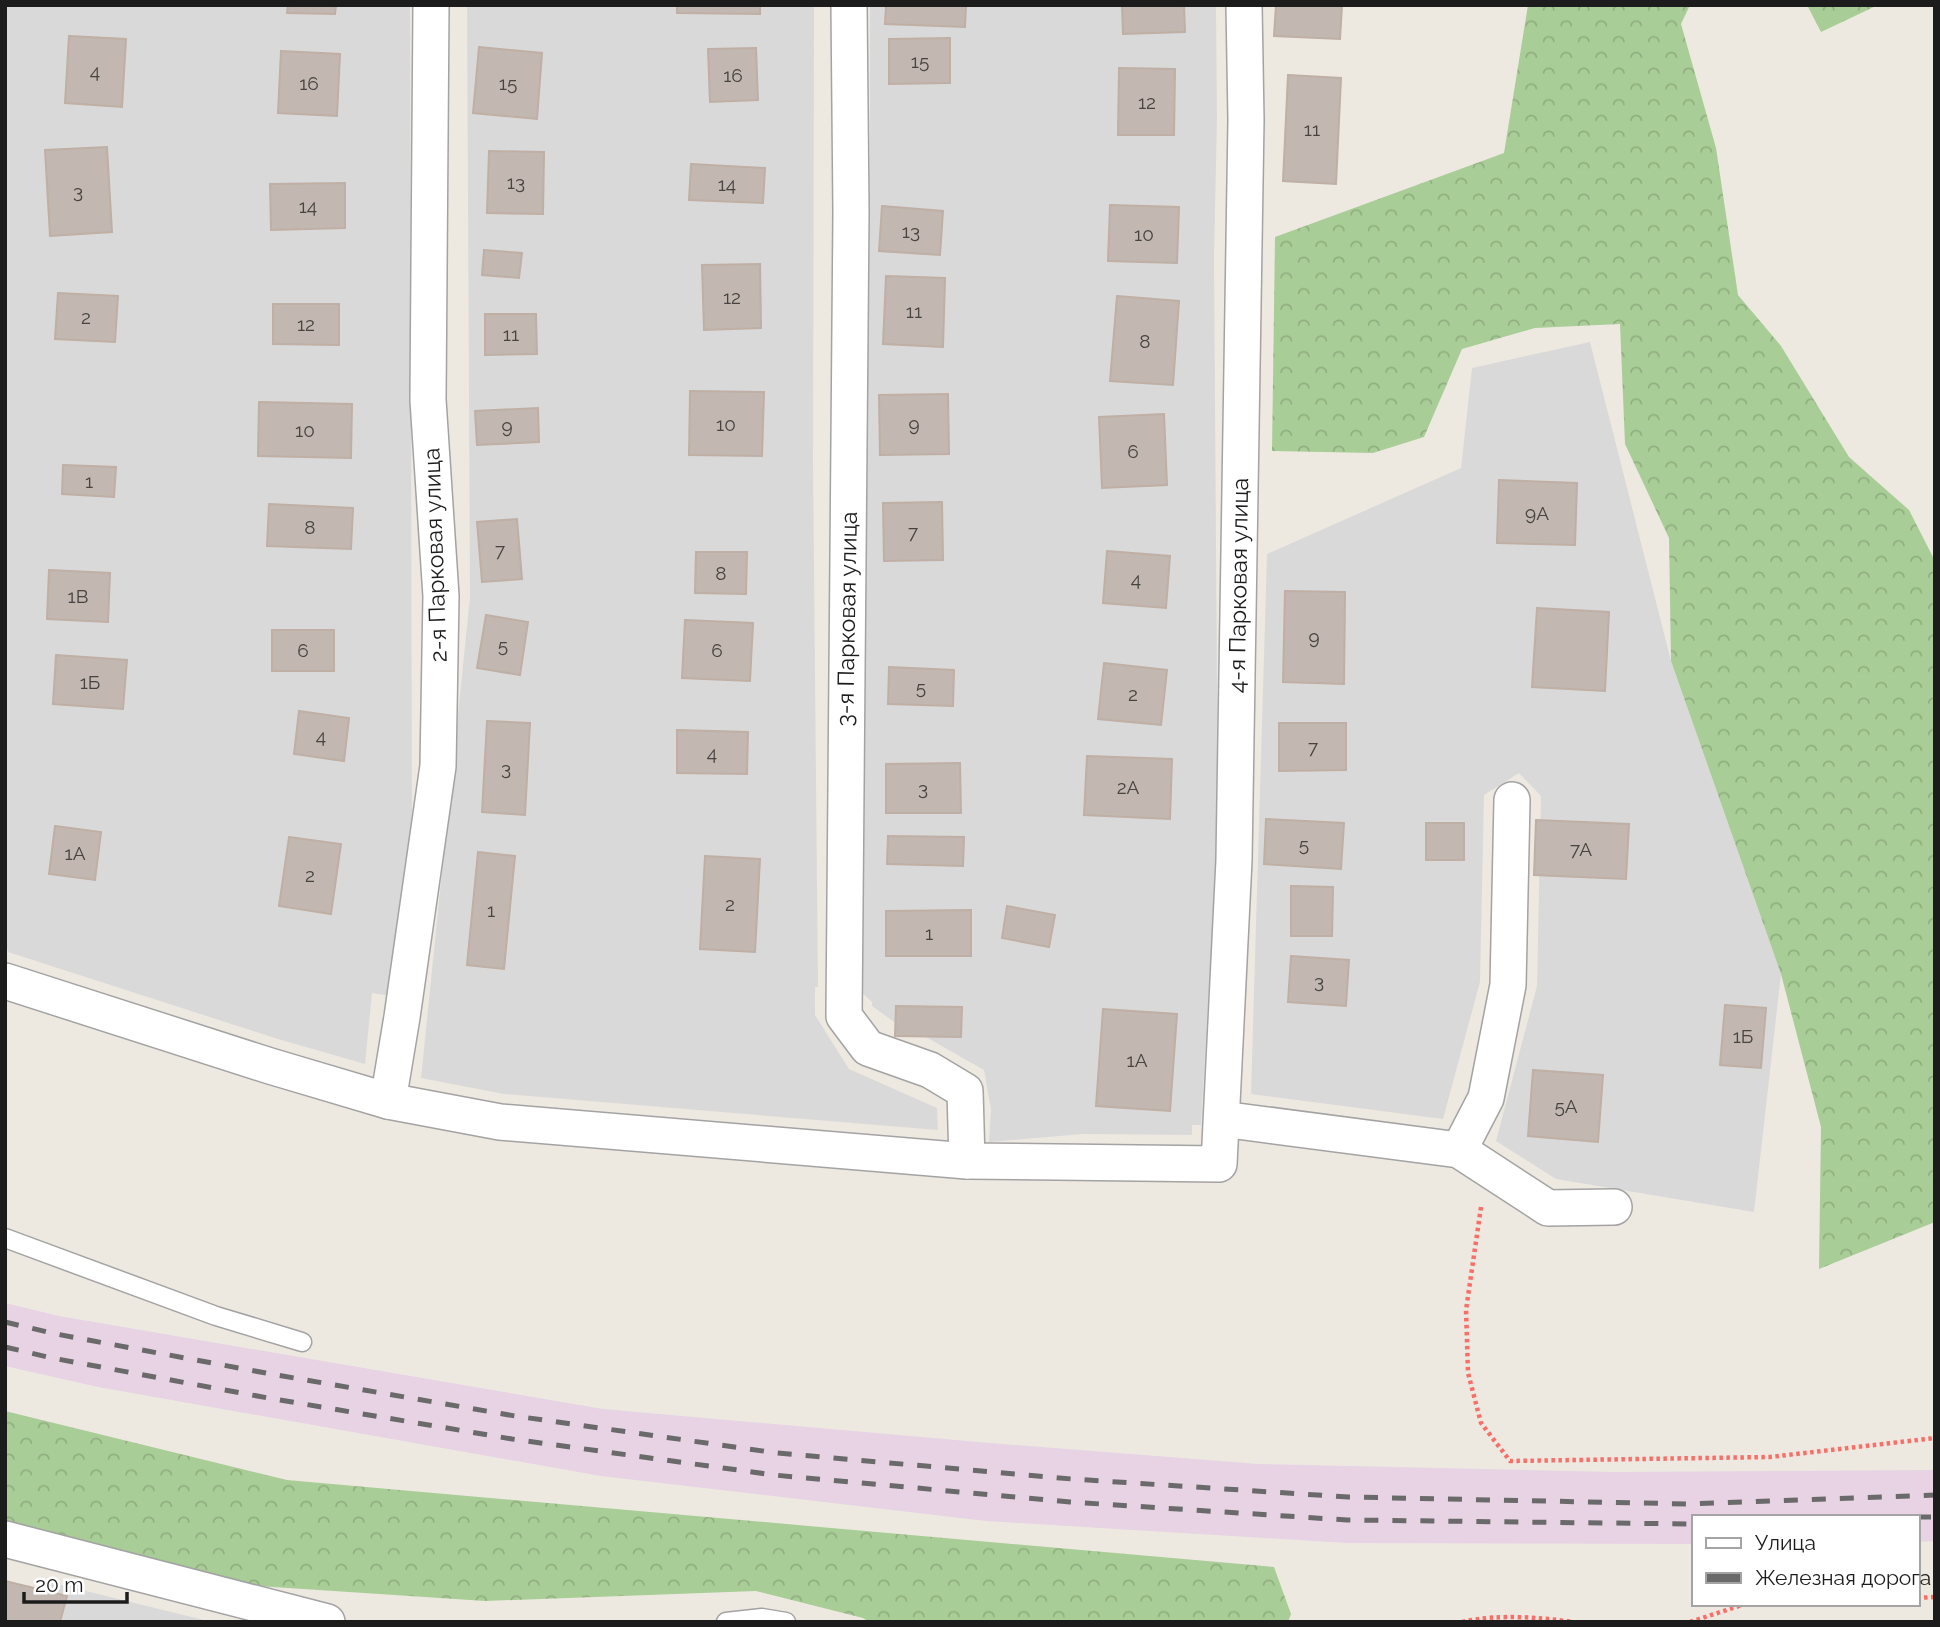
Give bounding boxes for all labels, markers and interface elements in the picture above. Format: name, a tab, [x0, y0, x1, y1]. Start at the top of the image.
house number: 15	[911, 50, 929, 72]
house number: 4	[90, 60, 100, 82]
house number: 16	[723, 64, 743, 86]
house number: 16	[299, 72, 319, 94]
house number: 15	[499, 72, 517, 94]
house number: 12	[1138, 91, 1156, 113]
house number: 11	[1304, 118, 1320, 140]
house number: 13	[507, 171, 525, 193]
house number: 14	[718, 173, 736, 195]
house number: 3	[73, 180, 83, 202]
house number: 14	[299, 195, 317, 217]
house number: 13	[902, 220, 920, 242]
house number: 10	[1134, 223, 1154, 245]
house number: 12	[723, 286, 741, 308]
house number: 11	[906, 300, 922, 322]
house number: 2	[81, 306, 91, 328]
house number: 12	[297, 313, 315, 335]
house number: 11	[503, 323, 519, 345]
house number: 8	[1139, 330, 1151, 352]
house number: 10	[716, 413, 736, 435]
house number: 9	[908, 413, 920, 435]
house number: 9	[501, 415, 513, 437]
house number: 10	[295, 419, 315, 441]
house number: 6	[1127, 440, 1139, 462]
street label: 2-я Парковая улица	[417, 447, 452, 663]
house number: 1	[85, 470, 93, 492]
street label: 4-я Парковая улица	[1223, 477, 1253, 693]
house number: 9А	[1525, 502, 1549, 524]
street label: 3-я Парковая улица	[831, 511, 862, 727]
house number: 8	[304, 516, 316, 538]
house number: 7	[908, 521, 918, 543]
house number: 7	[495, 539, 505, 561]
house number: 8	[715, 562, 727, 584]
house number: 4	[1131, 568, 1141, 590]
house number: 1В	[68, 585, 88, 607]
house number: 9	[1308, 626, 1320, 648]
house number: 5	[498, 634, 508, 656]
house number: 6	[297, 639, 309, 661]
house number: 6	[711, 639, 723, 661]
house number: 1Б	[80, 671, 100, 693]
house number: 5	[916, 676, 926, 698]
house number: 2	[1128, 683, 1138, 705]
house number: 4	[316, 725, 326, 747]
house number: 7	[1308, 736, 1318, 758]
house number: 4	[707, 742, 717, 764]
house number: 3	[501, 757, 511, 779]
house number: 2А	[1117, 776, 1140, 798]
house number: 3	[918, 777, 928, 799]
house number: 5	[1299, 833, 1309, 855]
house number: 7А	[1570, 838, 1592, 860]
house number: 1А	[65, 842, 86, 864]
house number: 2	[305, 864, 315, 886]
house number: 2	[725, 893, 735, 915]
house number: 1	[487, 899, 495, 921]
house number: 1	[925, 922, 933, 944]
house number: 3	[1314, 970, 1324, 992]
house number: 1Б	[1733, 1025, 1753, 1047]
house number: 1А	[1127, 1049, 1148, 1071]
house number: 5А	[1554, 1095, 1578, 1117]
legend	[1692, 1515, 1919, 1606]
text: Улица	[1755, 1530, 1816, 1555]
scale bar	[24, 1560, 128, 1604]
text: Железная дорога	[1755, 1565, 1931, 1590]
text: 20 m	[35, 1572, 83, 1597]

